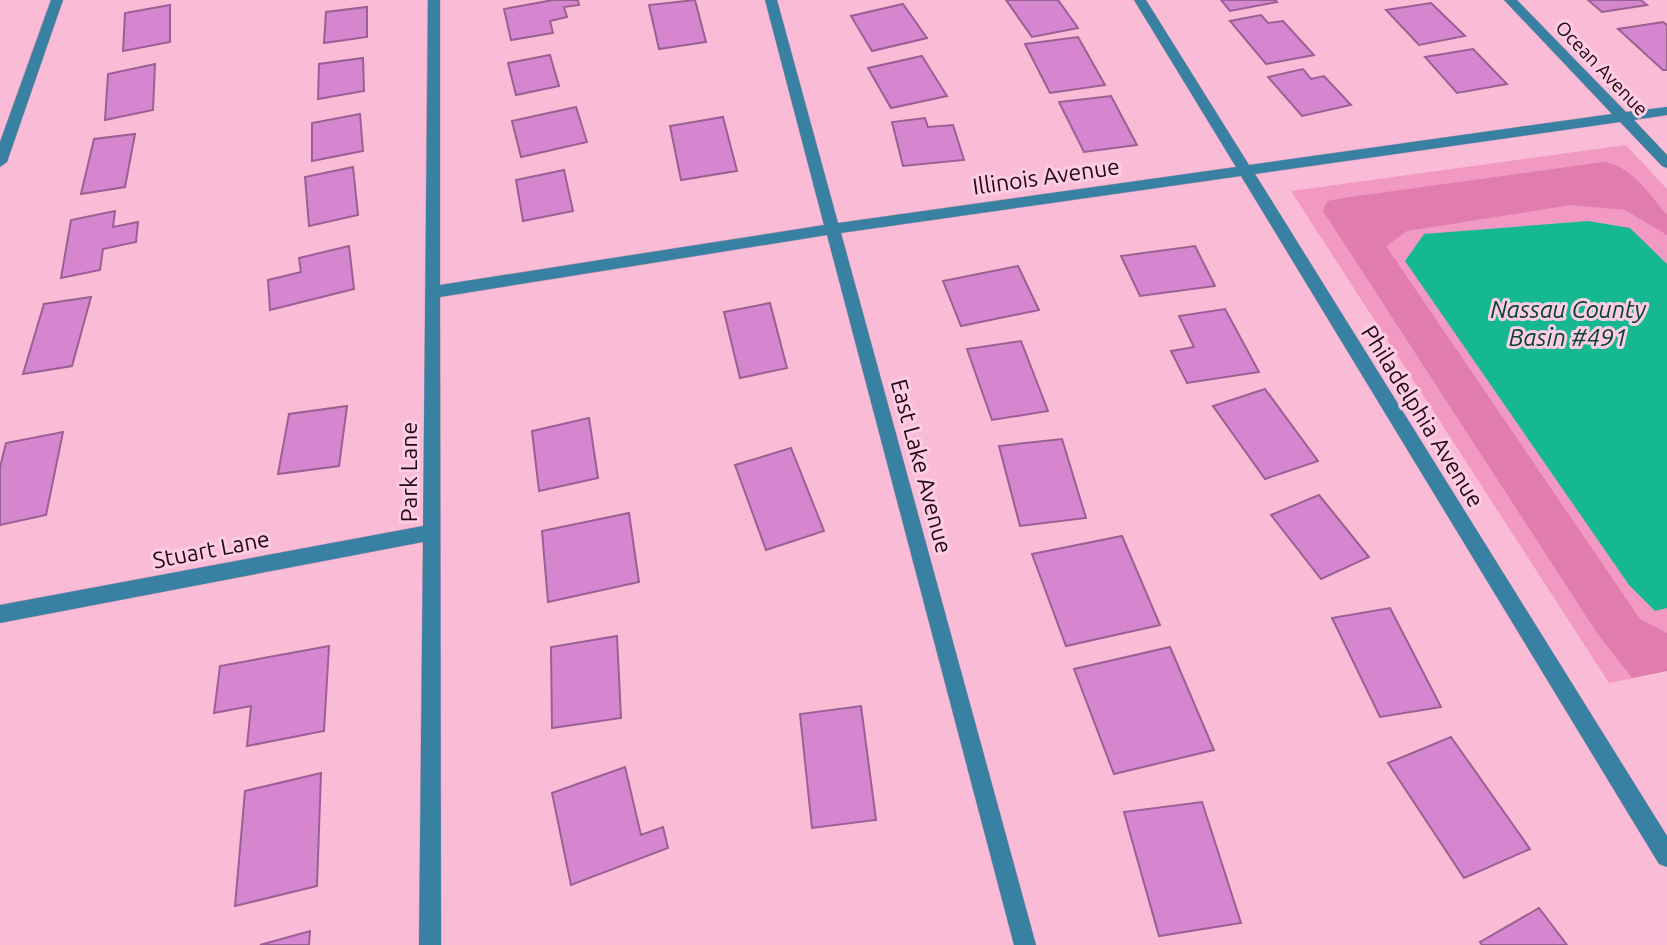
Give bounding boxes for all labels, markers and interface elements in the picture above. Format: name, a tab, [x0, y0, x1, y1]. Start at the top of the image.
street label: Ocean Avenue	[1551, 16, 1653, 120]
street label: Illinois Avenue	[971, 153, 1121, 199]
water label: Nassau County Basin #491	[1490, 296, 1646, 351]
street label: Philadelphia Avenue	[1357, 321, 1489, 511]
street label: East Lake Avenue	[887, 376, 957, 556]
street label: Park Lane	[396, 422, 421, 522]
street label: Stuart Lane	[150, 525, 272, 573]

